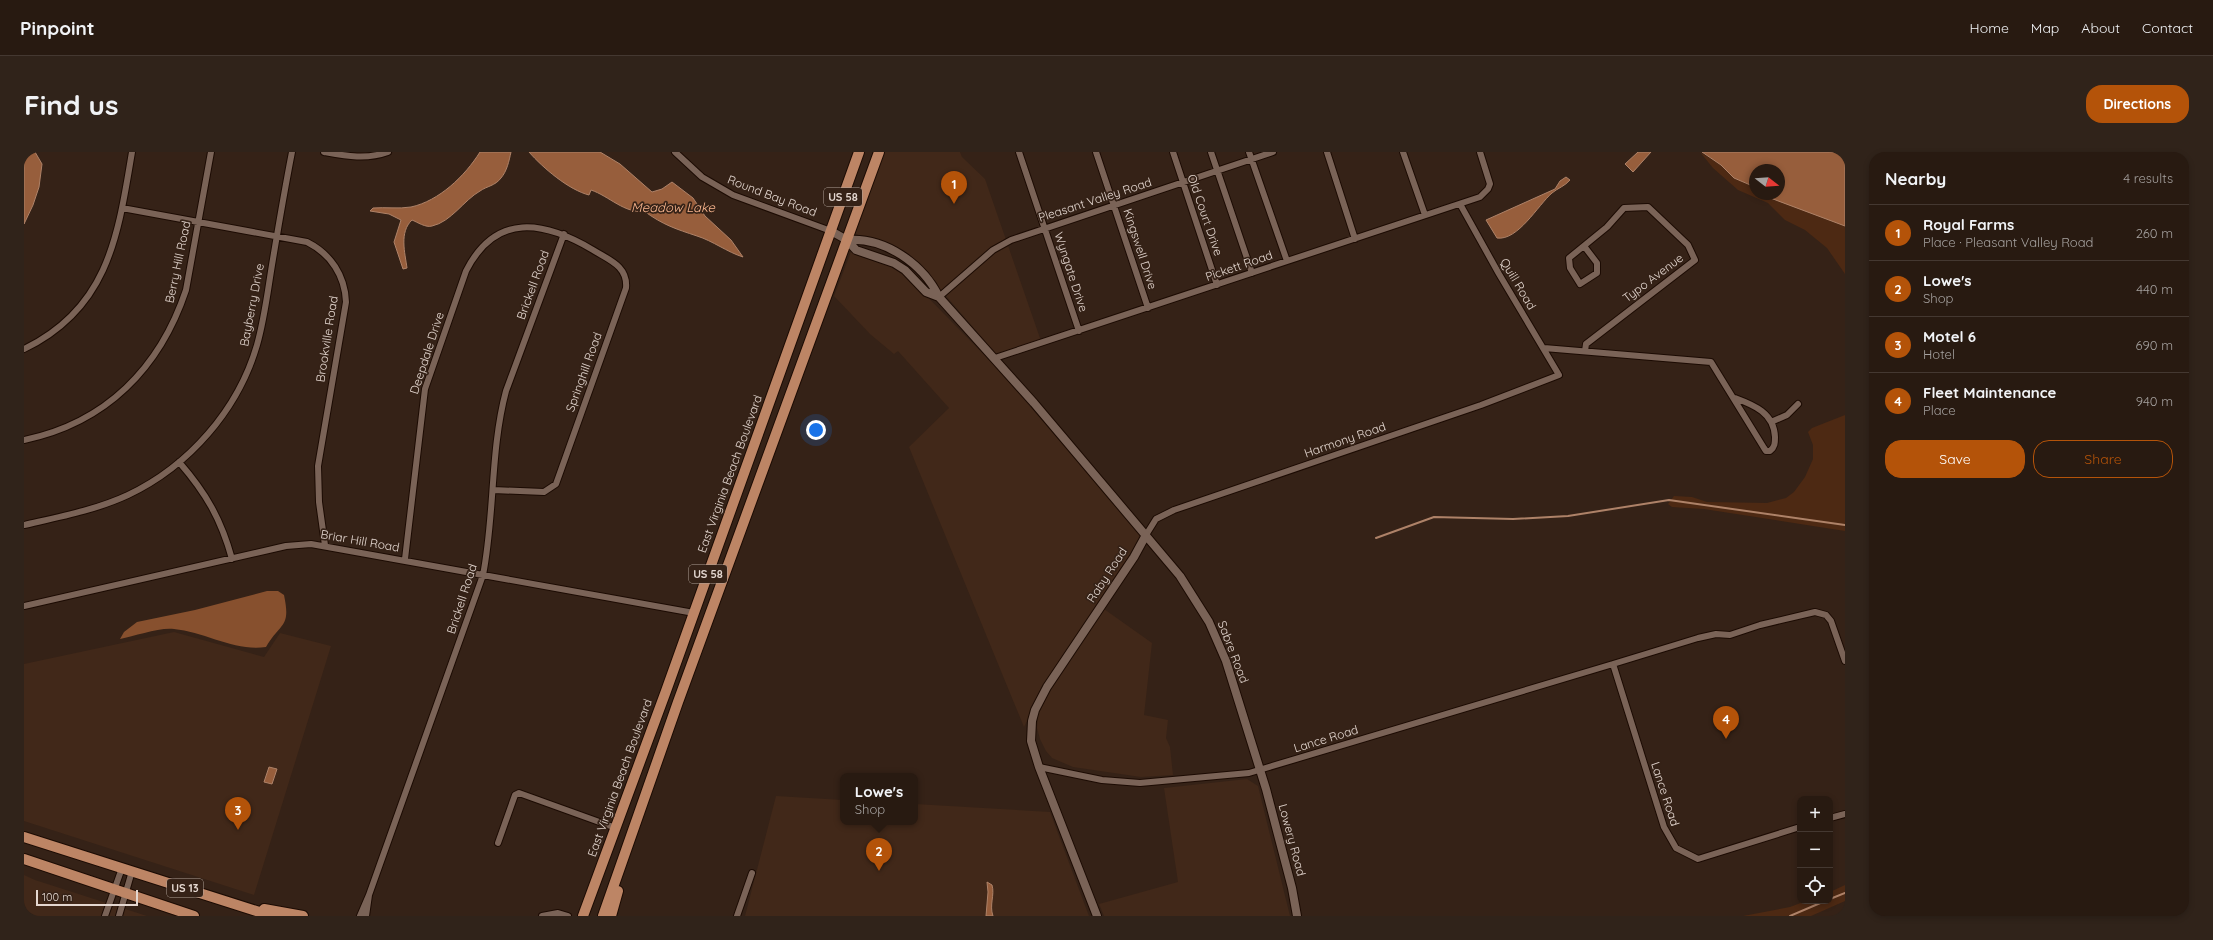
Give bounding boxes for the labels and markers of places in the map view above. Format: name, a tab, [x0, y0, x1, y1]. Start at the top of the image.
pin: 1	[941, 171, 967, 204]
pin: 4	[1713, 706, 1739, 739]
pin: 3	[225, 797, 251, 830]
pin: 2	[866, 838, 892, 871]

